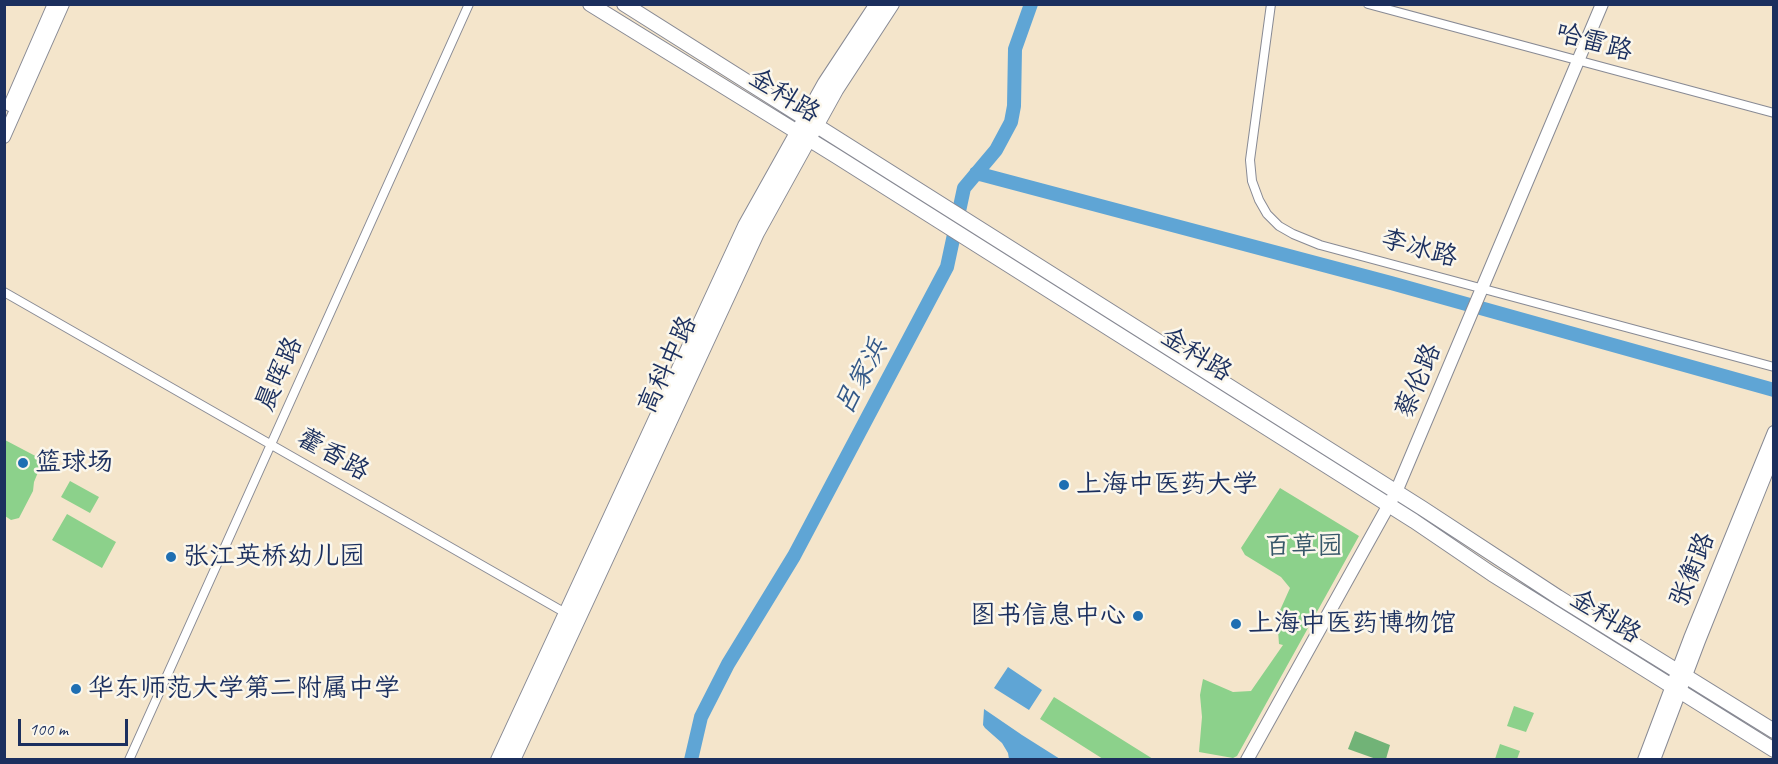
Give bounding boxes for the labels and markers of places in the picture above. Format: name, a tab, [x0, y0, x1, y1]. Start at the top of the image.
place label: 篮球场	[35, 447, 113, 479]
marker: 篮球场	[16, 456, 30, 470]
place label: 上海中医药大学	[1076, 469, 1258, 501]
marker: 上海中医药大学	[1057, 478, 1071, 492]
place label: 张江英桥幼儿园	[183, 541, 365, 573]
marker: 张江英桥幼儿园	[164, 550, 178, 564]
place label: 图书信息中心	[970, 600, 1126, 632]
place label: 上海中医药博物馆	[1248, 608, 1456, 640]
marker: 图书信息中心	[1131, 609, 1145, 623]
marker: 上海中医药博物馆	[1229, 617, 1243, 631]
place label: 华东师范大学第二附属中学	[88, 673, 400, 705]
marker: 华东师范大学第二附属中学	[69, 682, 83, 696]

